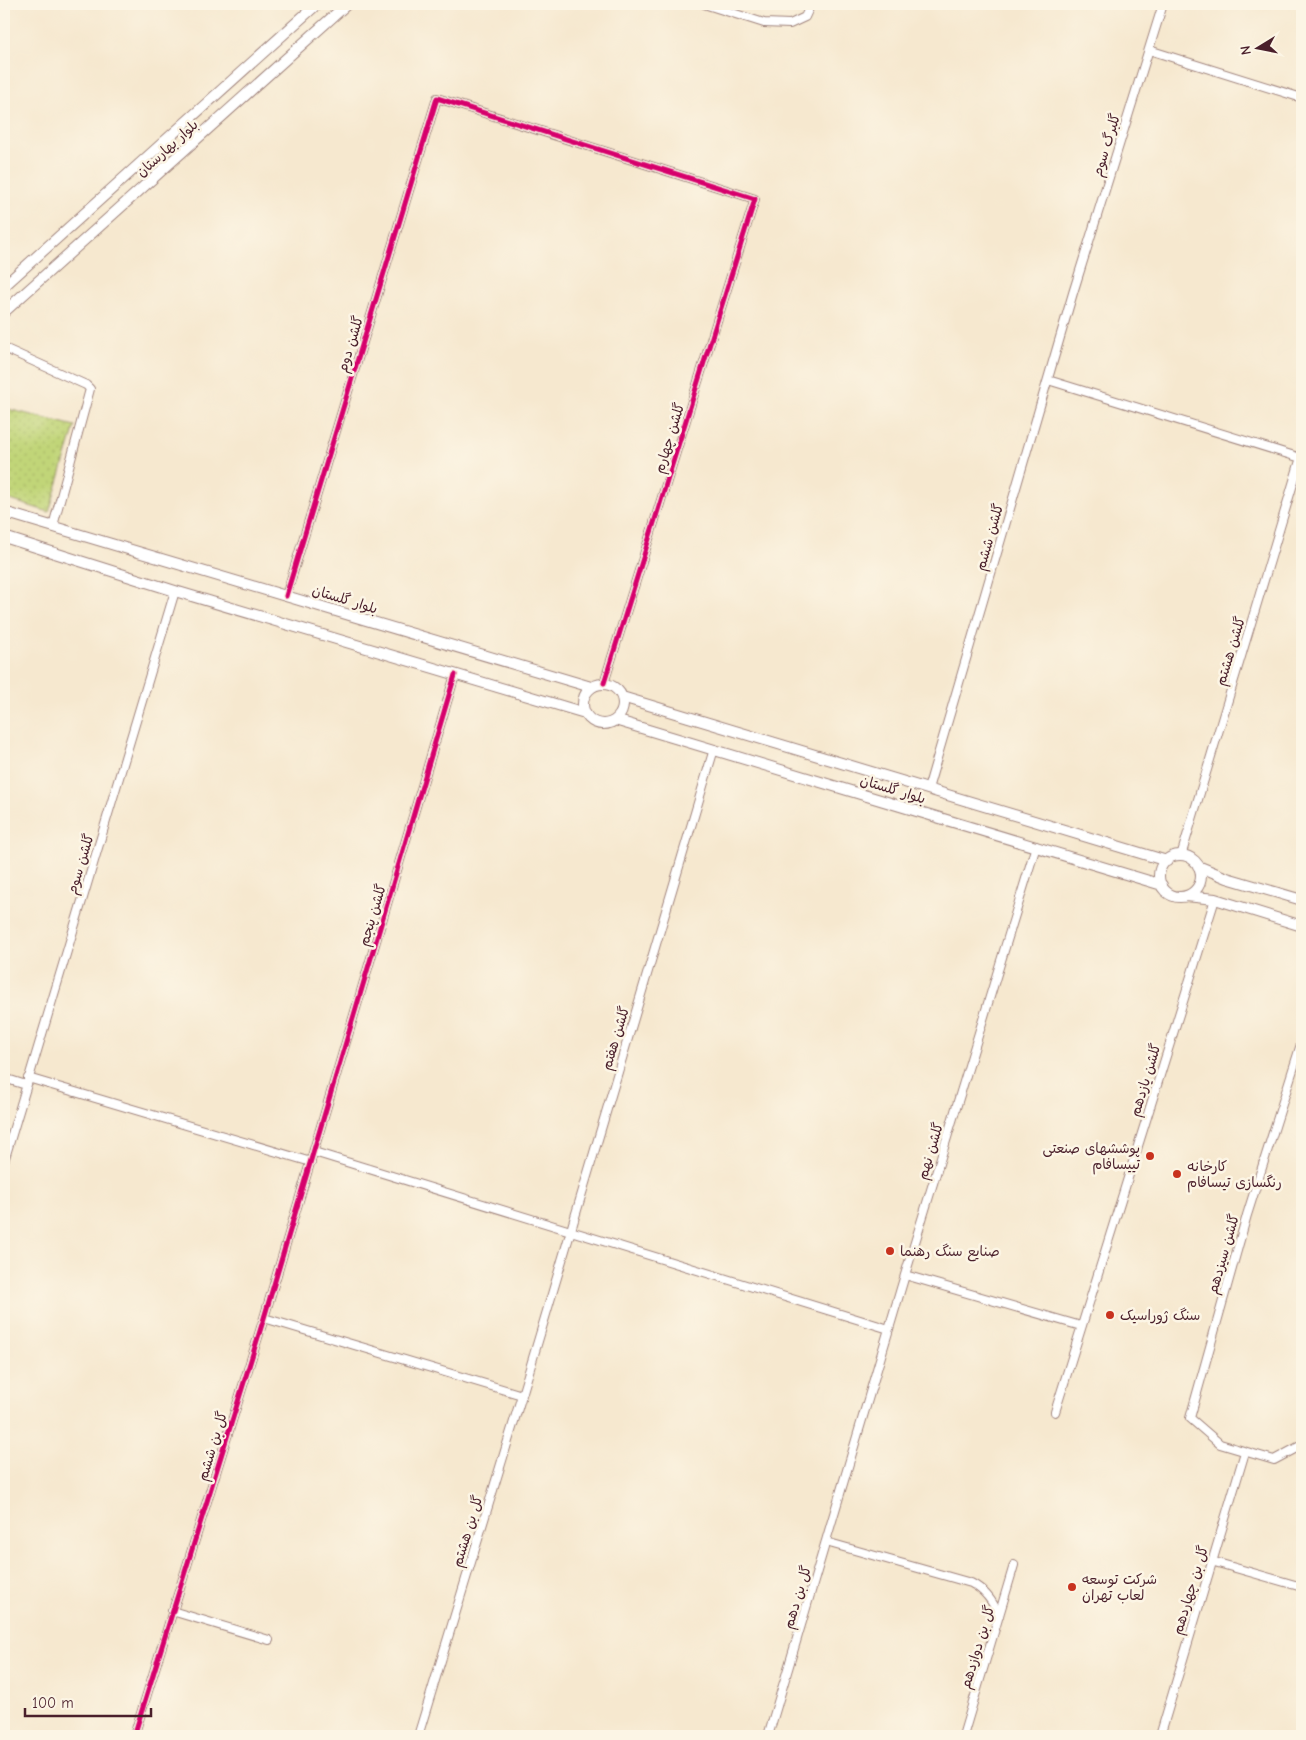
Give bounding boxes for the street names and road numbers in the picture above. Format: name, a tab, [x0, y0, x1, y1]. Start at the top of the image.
street label: گلبرگ سوم	[1089, 112, 1127, 180]
street label: بلوار بهارستان	[133, 116, 202, 181]
street label: گلشن دوم	[334, 314, 369, 375]
street label: گلشن چهارم	[651, 401, 690, 476]
street label: گلشن ششم	[972, 502, 1009, 573]
street label: بلوار گلستان	[310, 581, 380, 617]
street label: گلشن هشتم	[1212, 615, 1251, 688]
street label: بلوار گلستان	[858, 771, 928, 807]
street label: گلشن سوم	[63, 832, 101, 897]
street label: گلشن پنجم	[355, 882, 392, 949]
street label: گلشن هفتم	[598, 1004, 635, 1073]
street label: گلشن یازدهم	[1126, 1042, 1167, 1119]
street label: گلشن نهم	[914, 1121, 949, 1182]
street label: گلشن سیزدهم	[1204, 1212, 1245, 1297]
street label: گل بن ششم	[194, 1409, 233, 1484]
street label: گل بن هشتم	[448, 1493, 488, 1570]
street label: گل بن چهاردهم	[1169, 1544, 1214, 1637]
street label: گل بن دهم	[780, 1563, 817, 1631]
street label: گل بن دوازدهم	[957, 1603, 1000, 1692]

